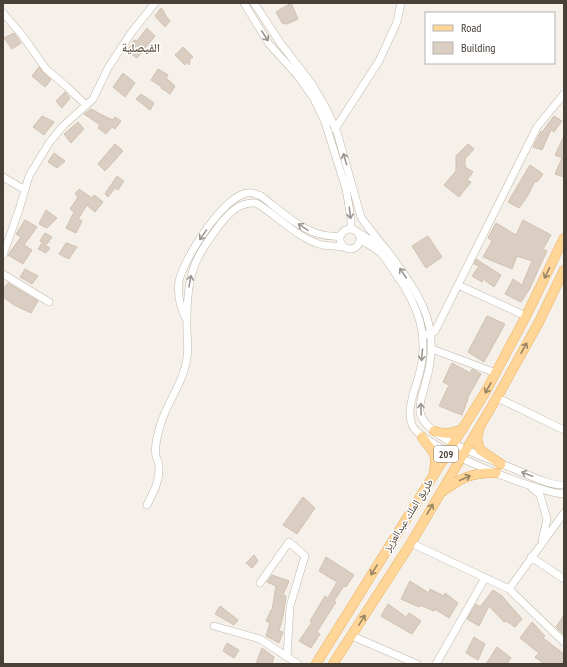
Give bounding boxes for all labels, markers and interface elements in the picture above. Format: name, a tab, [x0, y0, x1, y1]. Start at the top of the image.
legend	[425, 12, 555, 64]
text: Road	[461, 20, 481, 35]
one-way arrow	[261, 30, 269, 42]
district label: الفيصلية	[122, 40, 160, 55]
text: Building	[461, 40, 496, 55]
one-way arrow	[341, 153, 348, 166]
one-way arrow	[347, 206, 354, 219]
one-way arrow	[298, 223, 309, 231]
one-way arrow	[198, 229, 207, 240]
one-way arrow	[543, 266, 550, 278]
one-way arrow	[399, 268, 407, 279]
one-way arrow	[187, 275, 195, 288]
one-way arrow	[521, 342, 528, 354]
one-way arrow	[419, 348, 426, 361]
one-way arrow	[483, 382, 491, 394]
one-way arrow	[417, 403, 425, 416]
road number: 209	[434, 446, 458, 462]
one-way arrow	[521, 470, 533, 477]
one-way arrow	[458, 473, 470, 481]
street label: طريق الملك عبدالعزيز	[379, 476, 436, 555]
one-way arrow	[427, 503, 435, 515]
one-way arrow	[370, 564, 378, 576]
one-way arrow	[359, 614, 367, 626]

